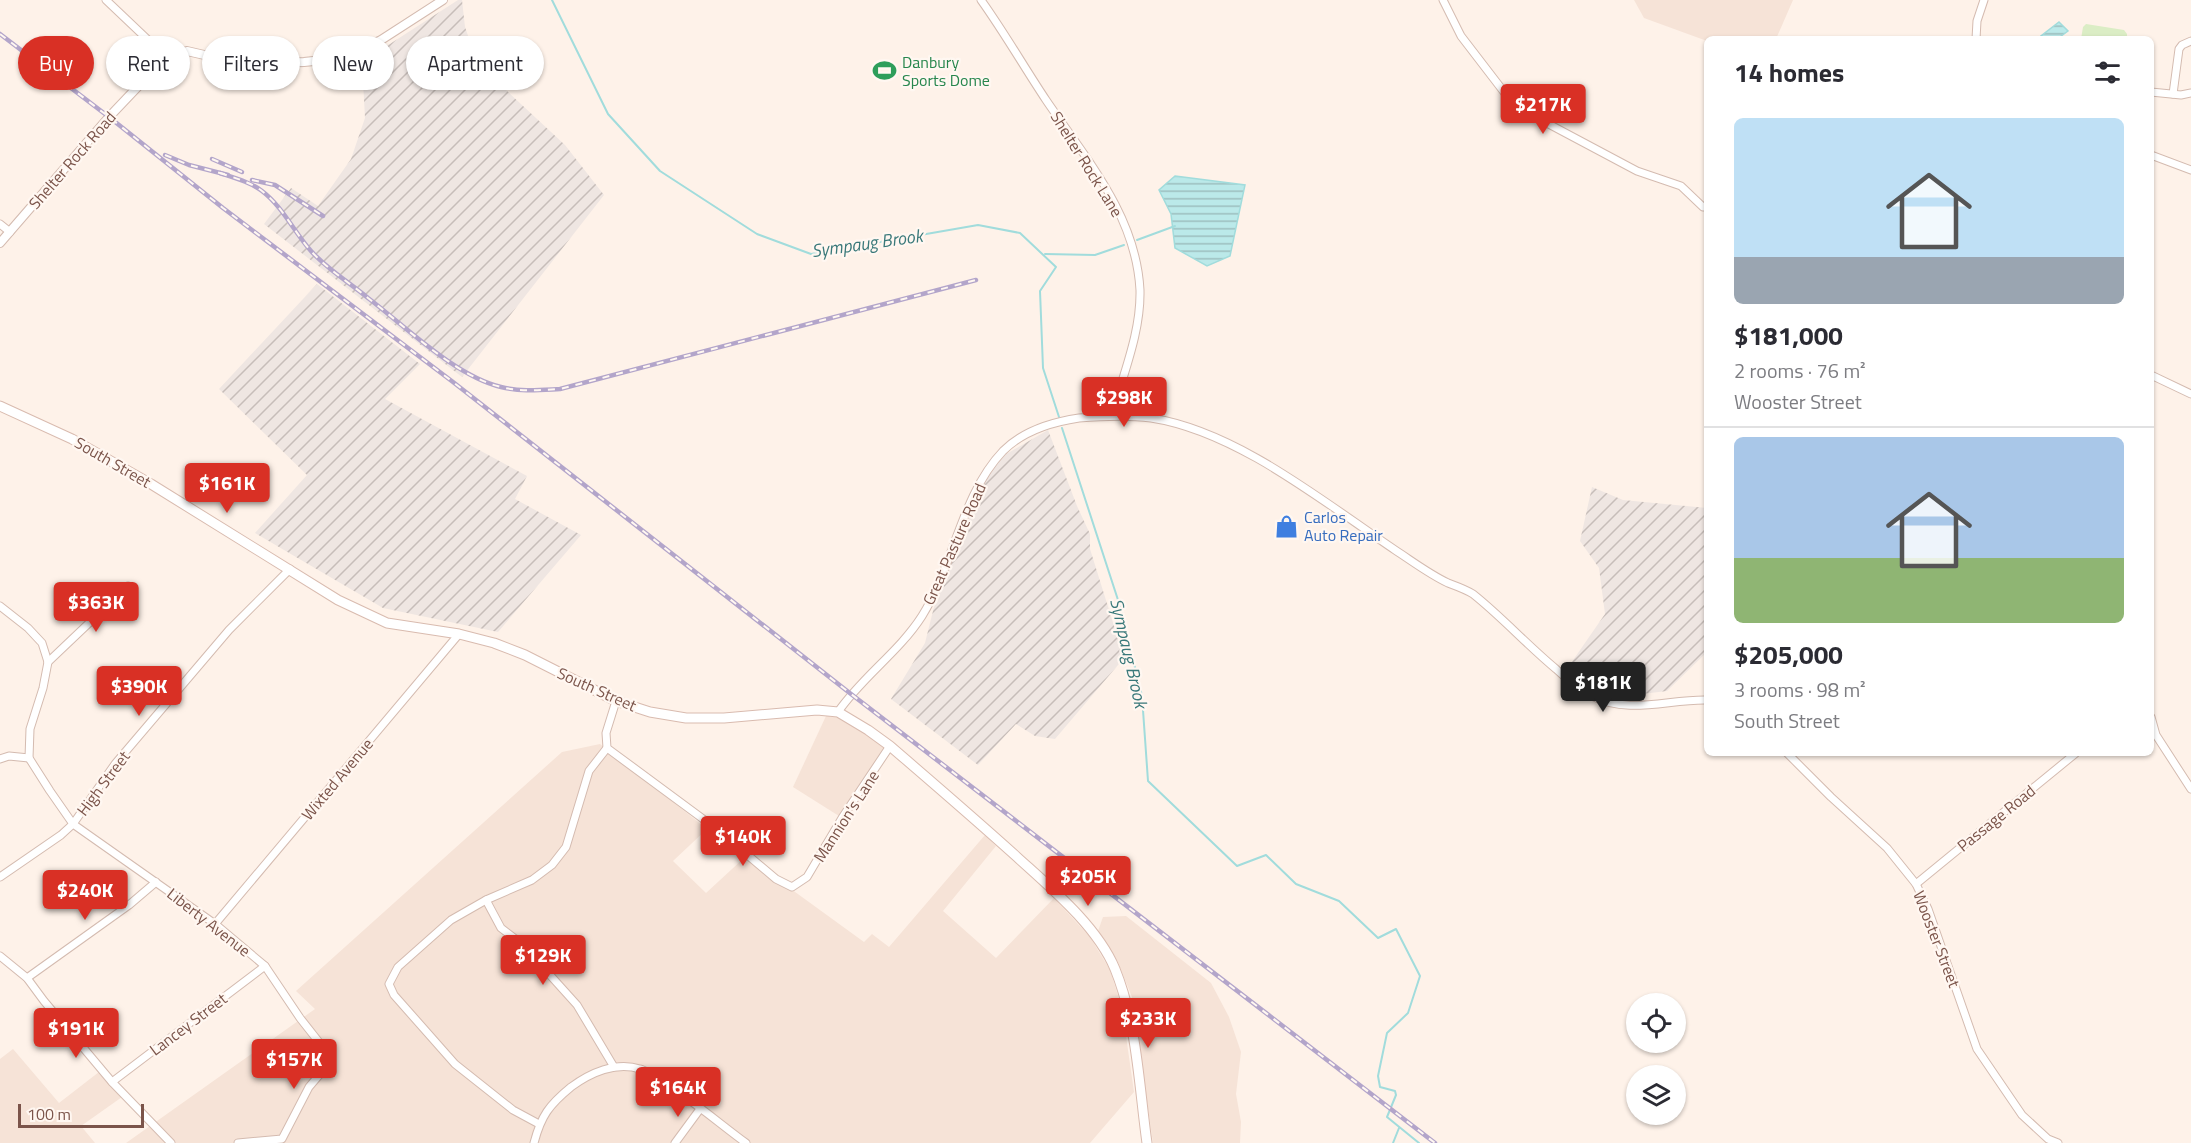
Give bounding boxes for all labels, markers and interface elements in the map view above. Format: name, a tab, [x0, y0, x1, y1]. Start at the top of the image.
chip: Buy	[18, 36, 94, 90]
chip: Rent	[106, 36, 190, 90]
chip: Filters	[202, 36, 300, 90]
chip: New	[312, 36, 394, 90]
chip: Apartment	[406, 36, 544, 90]
place label: Danbury Sports Dome	[902, 50, 990, 92]
text: 14 homes	[1734, 53, 1844, 92]
icon: filters	[2091, 56, 2124, 89]
sports icon: Danbury Sports Dome	[871, 58, 897, 84]
pin: $217K	[1501, 84, 1585, 135]
text: $217K	[1515, 88, 1571, 119]
street label: Shelter Rock Road	[23, 106, 121, 214]
street label: Shelter Rock Lane	[1045, 107, 1129, 221]
icon: home	[1875, 157, 1983, 265]
water label: Sympaug Brook	[810, 222, 926, 264]
text: $181,000	[1734, 316, 1843, 355]
text: 2 rooms · 76 m²	[1734, 355, 1866, 386]
pin: $298K	[1082, 377, 1166, 428]
text: $298K	[1096, 381, 1152, 412]
text: Wooster Street	[1734, 386, 1862, 417]
street label: South Street	[70, 430, 156, 494]
pin: $161K	[185, 463, 269, 514]
text: $161K	[199, 467, 255, 498]
icon: home	[1875, 476, 1983, 584]
street label: Great Pasture Road	[916, 479, 992, 609]
place label: Carlos Auto Repair	[1304, 505, 1383, 547]
shop icon: Carlos Auto Repair	[1273, 513, 1299, 539]
pin: $363K	[54, 582, 138, 633]
text: $363K	[68, 586, 124, 617]
water label: Sympaug Brook	[1103, 595, 1155, 713]
text: $205,000	[1734, 635, 1843, 674]
street label: South Street	[553, 661, 641, 717]
pin: $181K	[1561, 662, 1645, 713]
pin: $390K	[97, 666, 181, 717]
text: $181K	[1575, 666, 1631, 697]
text: $390K	[111, 670, 167, 701]
text: 3 rooms · 98 m²	[1734, 674, 1866, 705]
text: South Street	[1734, 705, 1840, 736]
street label: Wixted Avenue	[295, 733, 379, 825]
street label: High Street	[71, 745, 136, 821]
street label: Mannion's Lane	[807, 765, 885, 867]
street label: Passage Road	[1952, 779, 2040, 857]
pin: $140K	[701, 816, 785, 867]
text: $140K	[715, 820, 771, 851]
pin: $205K	[1046, 856, 1130, 907]
text: $205K	[1060, 860, 1116, 891]
pin: $240K	[43, 870, 127, 921]
text: $240K	[57, 874, 113, 905]
street label: Liberty Avenue	[162, 882, 256, 962]
street label: Wooster Street	[1907, 887, 1967, 991]
pin: $129K	[501, 935, 585, 986]
text: $129K	[515, 939, 571, 970]
street label: Lancey Street	[144, 987, 232, 1061]
map controls	[1626, 993, 1686, 1125]
button: locate	[1626, 993, 1686, 1053]
pin: $233K	[1106, 998, 1190, 1049]
text: $233K	[1120, 1002, 1176, 1033]
pin: $191K	[34, 1008, 118, 1059]
text: $191K	[48, 1012, 104, 1043]
pin: $157K	[252, 1039, 336, 1090]
text: $157K	[266, 1043, 322, 1074]
button: layers	[1626, 1065, 1686, 1125]
pin: $164K	[636, 1067, 720, 1118]
text: $164K	[650, 1071, 706, 1102]
scale bar	[18, 1101, 144, 1128]
text: 100 m	[27, 1102, 71, 1126]

